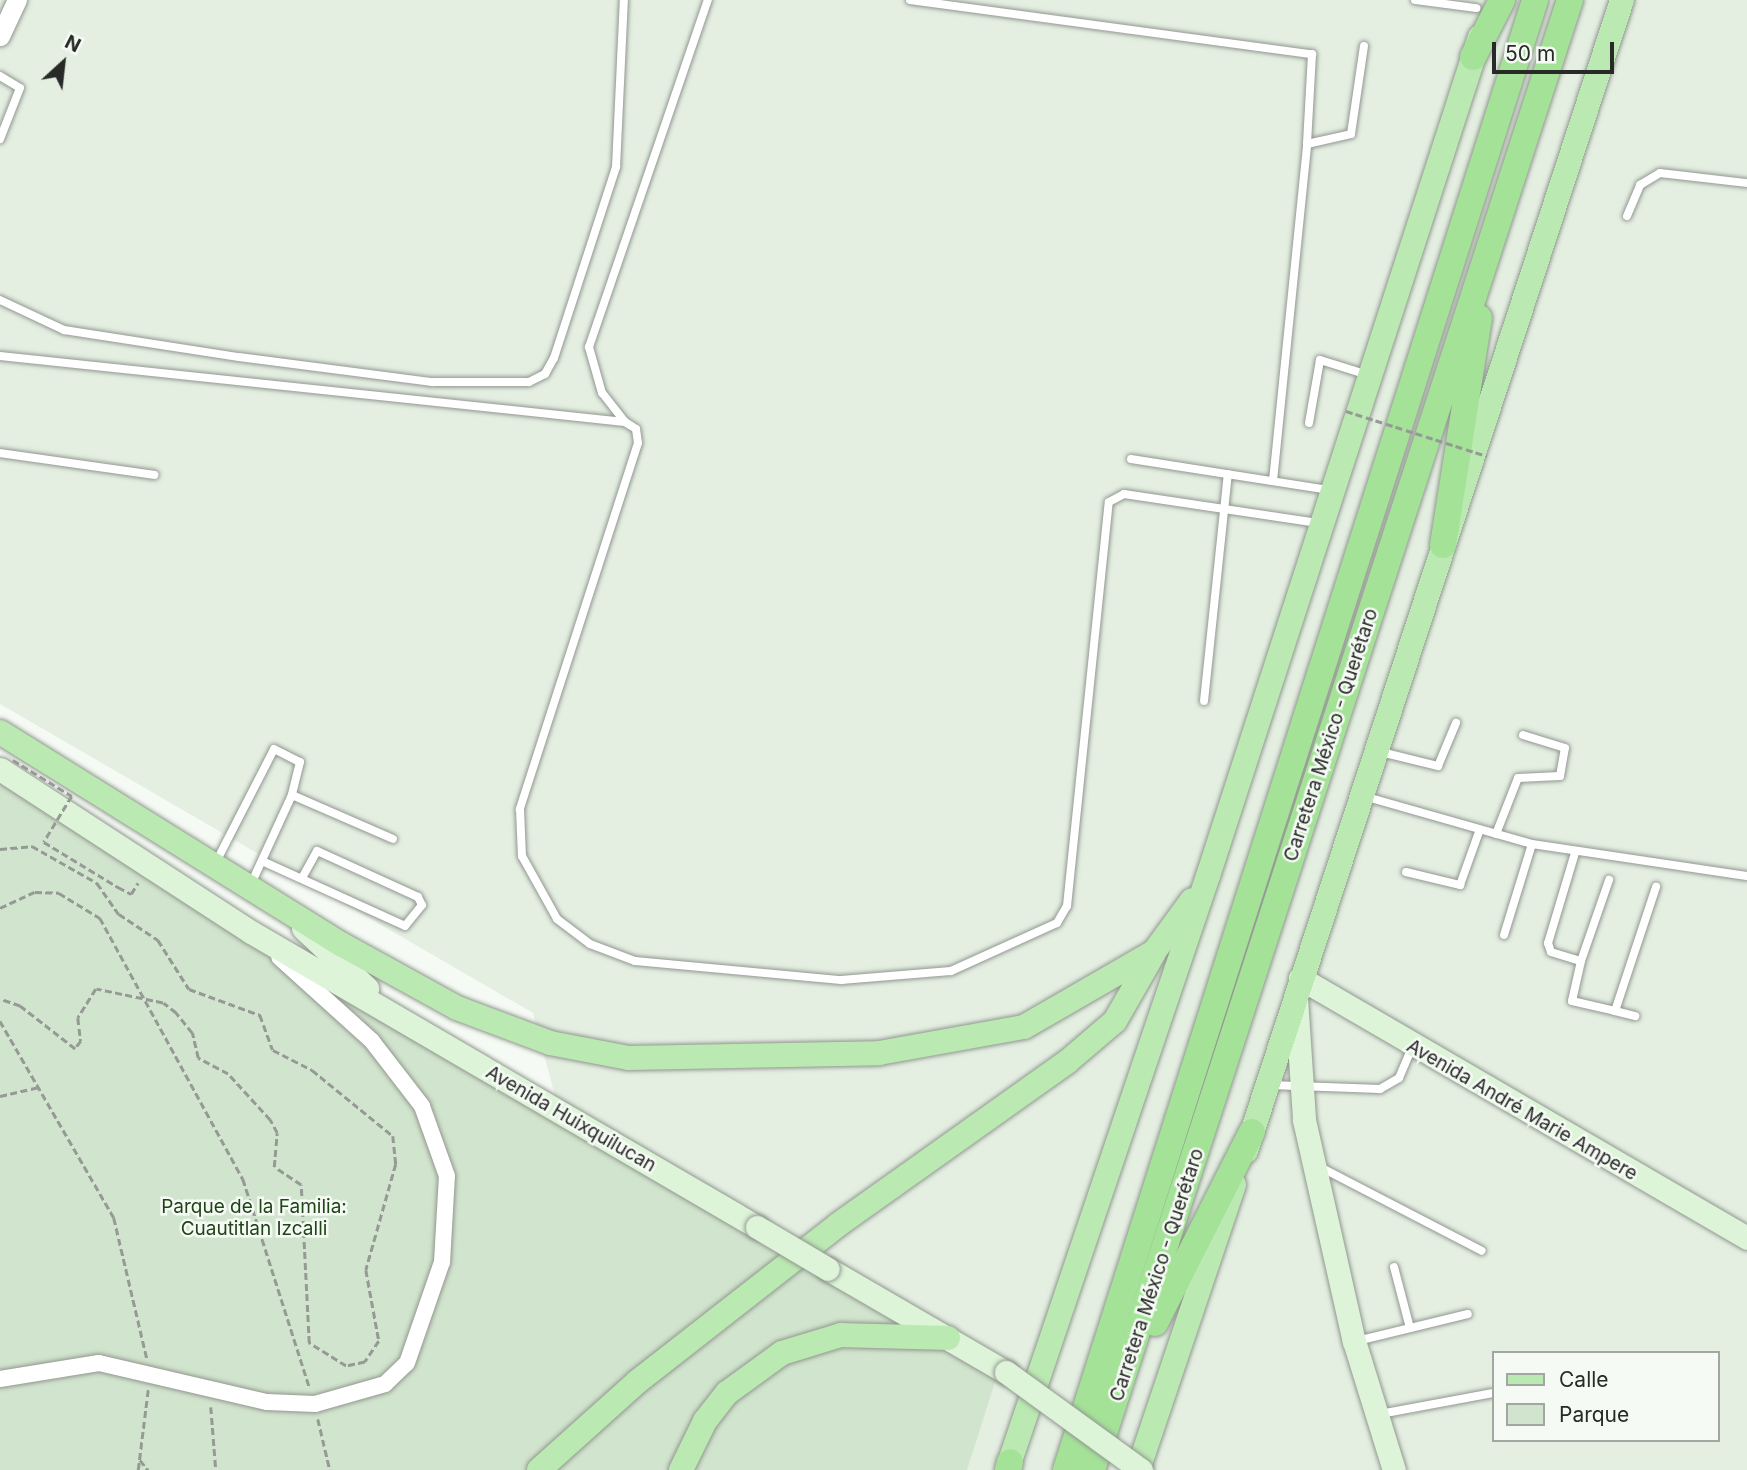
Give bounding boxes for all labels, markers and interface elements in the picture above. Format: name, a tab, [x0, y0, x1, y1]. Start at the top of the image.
north arrow	[28, 28, 98, 98]
scale bar	[1495, 28, 1618, 72]
text: N	[61, 30, 84, 57]
text: 50 m	[1505, 41, 1555, 66]
street label: Carretera México - Querétaro	[1279, 606, 1383, 864]
street label: Avenida André Marie Ampere	[1403, 1034, 1641, 1186]
street label: Avenida Huixquilucan	[482, 1061, 660, 1177]
street label: Carretera México - Querétaro	[1105, 1146, 1209, 1404]
park label: Parque de la Familia: Cuautitlan Izcalli	[161, 1196, 347, 1240]
legend	[1492, 1351, 1719, 1442]
text: Calle	[1559, 1367, 1609, 1392]
text: Parque	[1559, 1402, 1629, 1427]

